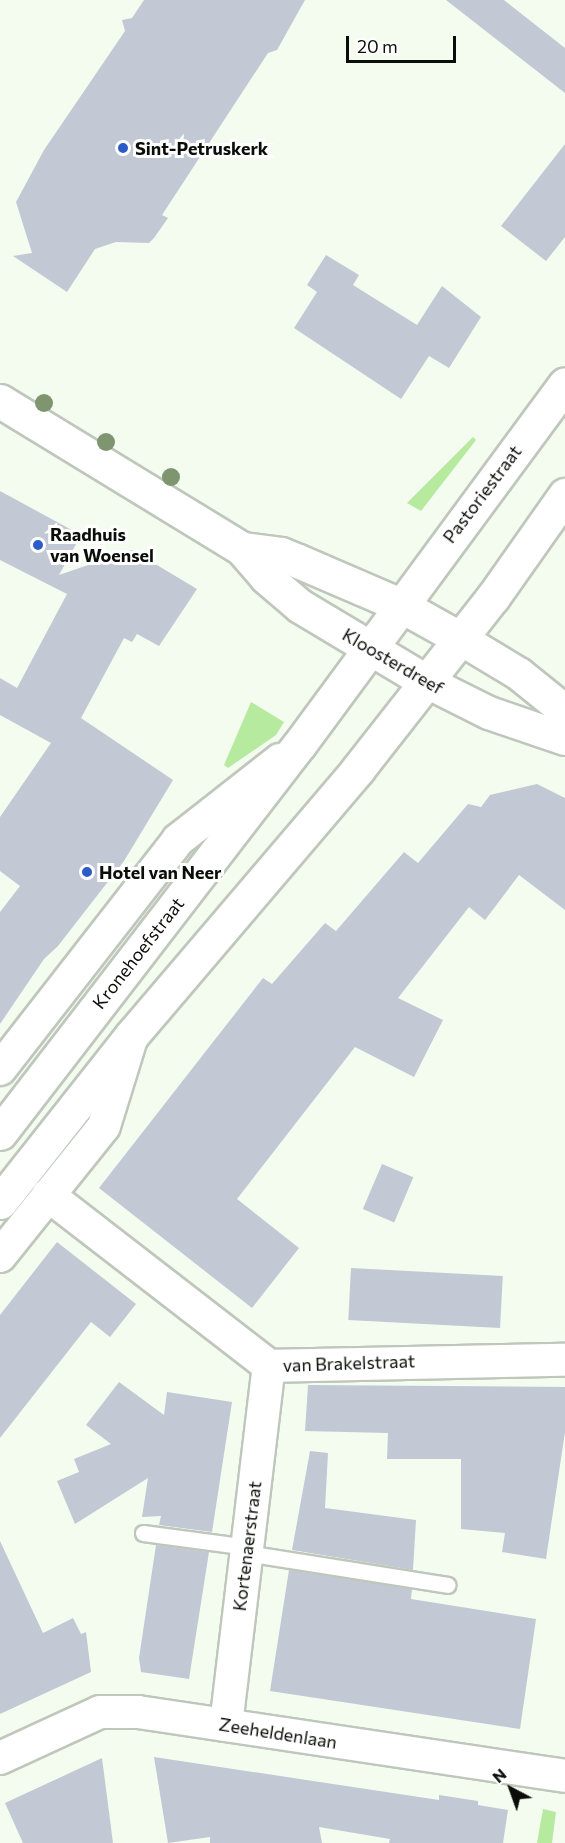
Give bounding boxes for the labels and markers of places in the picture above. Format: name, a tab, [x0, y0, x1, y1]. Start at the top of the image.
place label: Sint-Petruskerk	[135, 137, 268, 159]
marker: Sint-Petruskerk	[116, 141, 130, 155]
place label: Raadhuis van Woensel	[50, 524, 154, 566]
marker: Raadhuis van Woensel	[31, 538, 45, 552]
place label: Hotel van Neer	[99, 861, 221, 883]
marker: Hotel van Neer	[80, 865, 94, 879]

